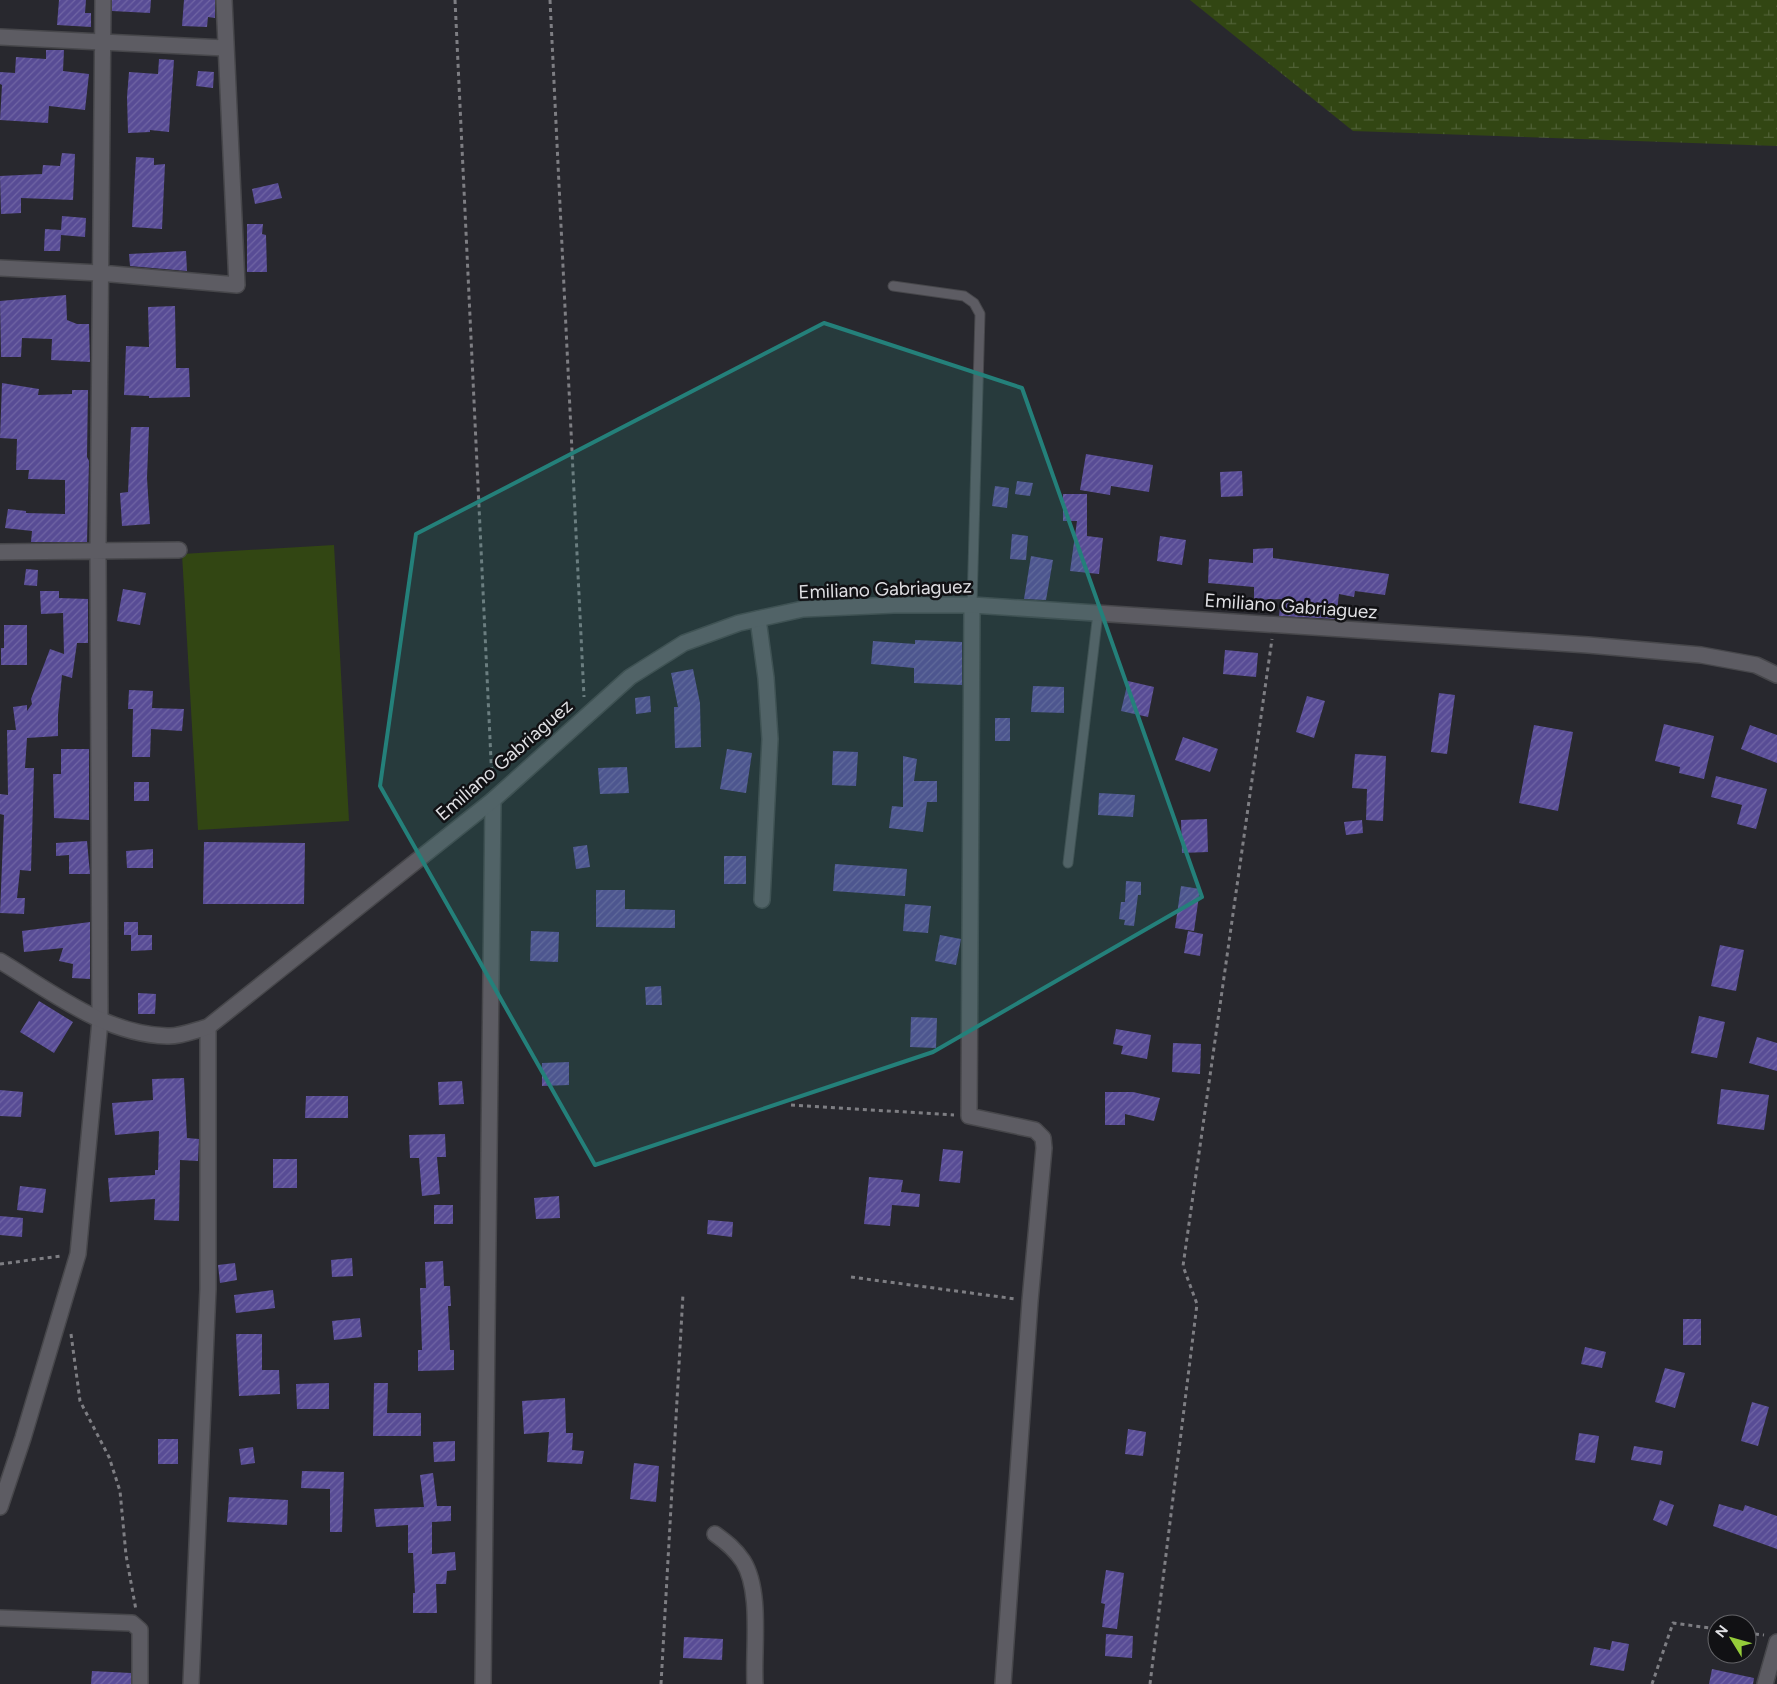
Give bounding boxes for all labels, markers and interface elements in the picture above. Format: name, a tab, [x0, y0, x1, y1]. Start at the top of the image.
street label: Emiliano Gabriaguez	[798, 574, 972, 604]
street label: Emiliano Gabriaguez	[1204, 588, 1378, 624]
street label: Emiliano Gabriaguez	[431, 694, 577, 826]
north arrow	[1707, 1614, 1757, 1664]
text: N	[1712, 1622, 1732, 1641]

